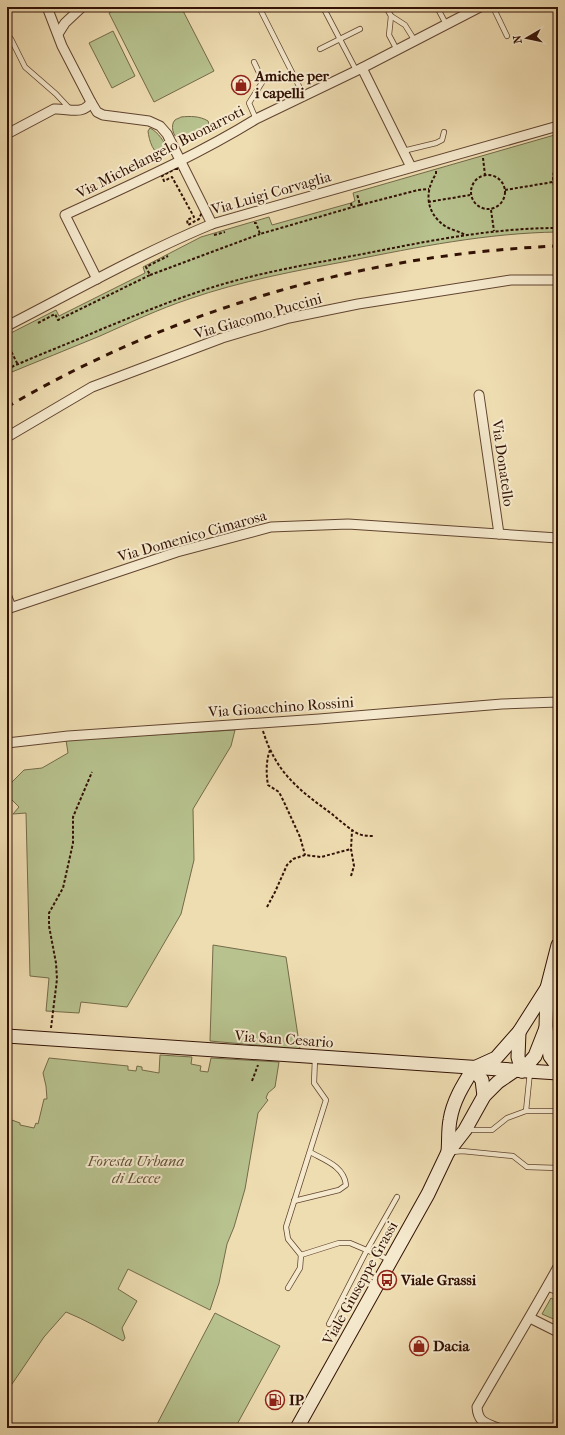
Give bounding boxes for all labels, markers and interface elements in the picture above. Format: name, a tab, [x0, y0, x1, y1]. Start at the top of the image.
north arrow	[507, 18, 547, 58]
text: N	[510, 34, 525, 45]
place label: Amiche per i capelli	[254, 67, 330, 102]
shop icon: Amiche per i capelli	[230, 74, 252, 96]
street label: Via Michelangelo Buonarroti	[72, 102, 247, 203]
street label: Via Luigi Corvaglia	[208, 167, 334, 219]
street label: Via Giacomo Puccini	[191, 289, 324, 343]
street label: Via Donatello	[488, 417, 518, 508]
street label: Via Domenico Cimarosa	[115, 506, 269, 566]
street label: Via Gioacchino Rossini	[206, 693, 355, 721]
street label: Via San Cesario	[233, 1026, 335, 1051]
park label: Foresta Urbana di Lecce	[87, 1152, 185, 1187]
street label: Viale Giuseppe Grassi	[318, 1218, 402, 1349]
bus stop icon: Viale Grassi	[376, 1269, 398, 1291]
place label: Viale Grassi	[400, 1271, 477, 1289]
shop icon: Dacia	[408, 1335, 430, 1357]
place label: Dacia	[433, 1337, 470, 1355]
fuel station icon: IP	[264, 1389, 286, 1411]
place label: IP	[289, 1391, 304, 1409]

